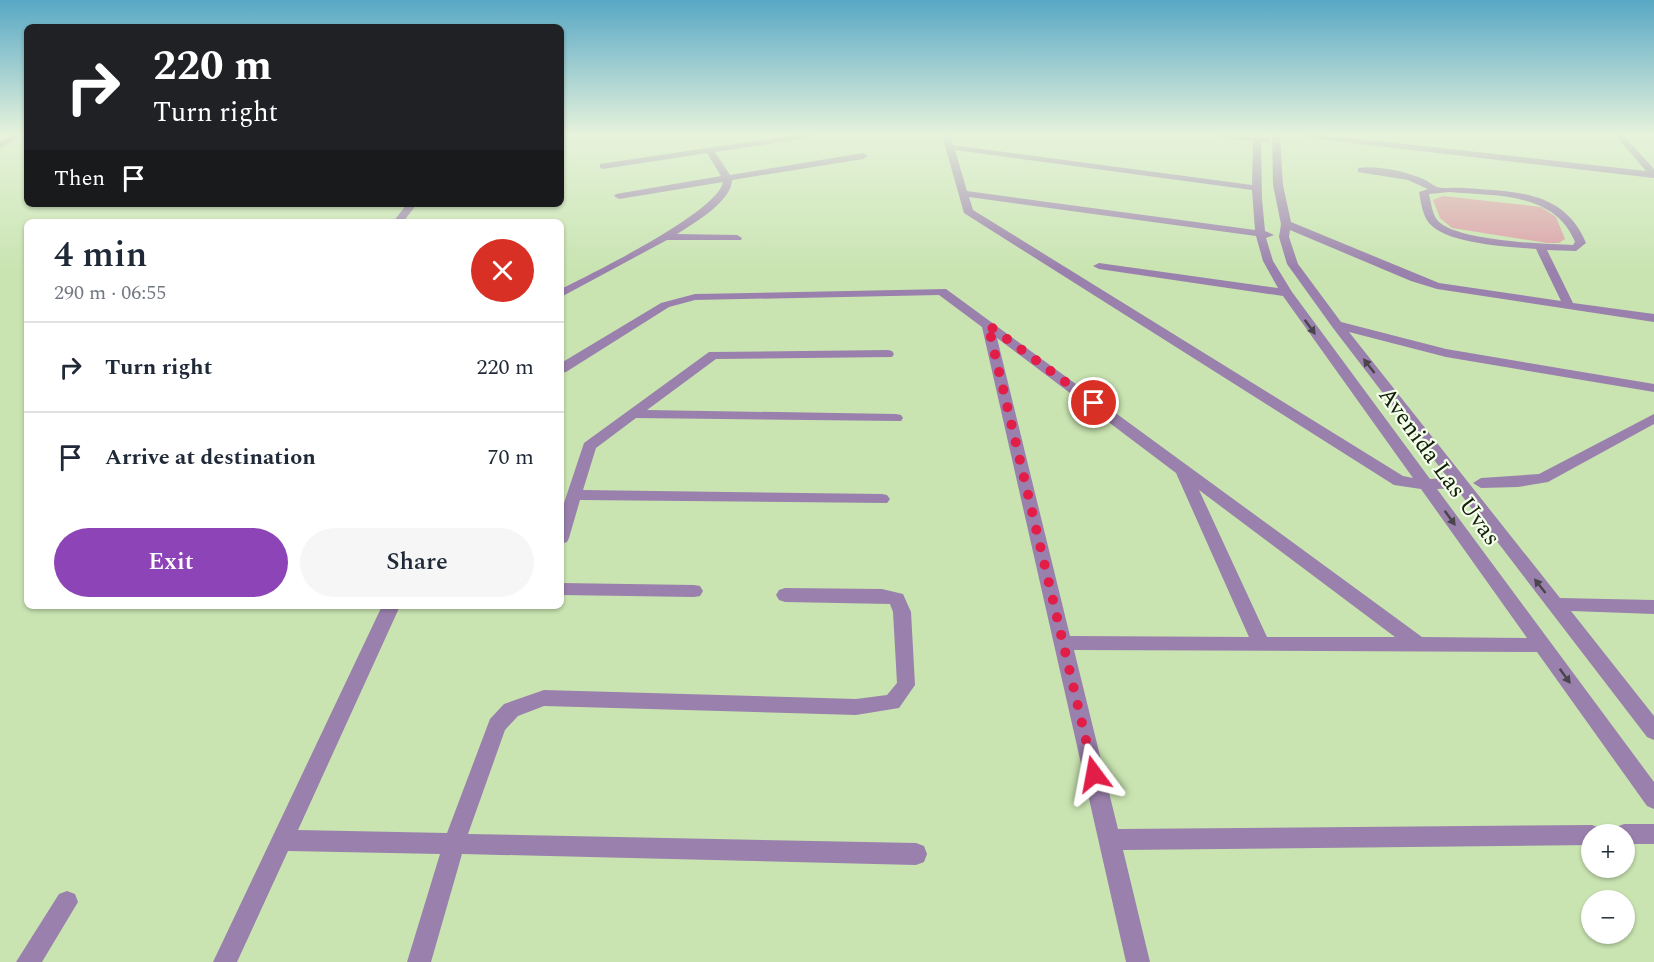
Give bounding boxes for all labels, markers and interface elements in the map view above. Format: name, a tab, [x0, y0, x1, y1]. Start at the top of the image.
text: 220 m	[153, 35, 272, 98]
icon: right	[54, 48, 132, 126]
text: Turn right	[153, 92, 278, 134]
text: Then	[54, 162, 105, 195]
icon: arrive	[117, 162, 150, 195]
text: 4 min	[54, 228, 147, 283]
button: close	[471, 239, 534, 302]
text: 290 m · 06:55	[54, 278, 166, 308]
one-way arrow	[1304, 318, 1316, 334]
icon: right	[54, 351, 87, 384]
text: Turn right	[105, 351, 212, 384]
text: 220 m	[477, 351, 534, 384]
one-way arrow	[1363, 358, 1375, 373]
pin	[1068, 377, 1119, 428]
street label: Avenida Las Uvas	[1369, 380, 1509, 554]
icon: arrive	[1077, 386, 1110, 419]
icon: arrive	[54, 441, 87, 474]
text: Arrive at destination	[105, 441, 316, 474]
text: 70 m	[488, 441, 534, 474]
one-way arrow	[1444, 509, 1456, 525]
button: Exit	[54, 528, 288, 597]
button: Share	[300, 528, 534, 597]
one-way arrow	[1535, 578, 1547, 593]
one-way arrow	[1558, 668, 1570, 683]
position arrow	[1062, 742, 1126, 806]
map controls	[1581, 824, 1635, 944]
button: +	[1581, 824, 1635, 878]
button: −	[1581, 890, 1635, 944]

